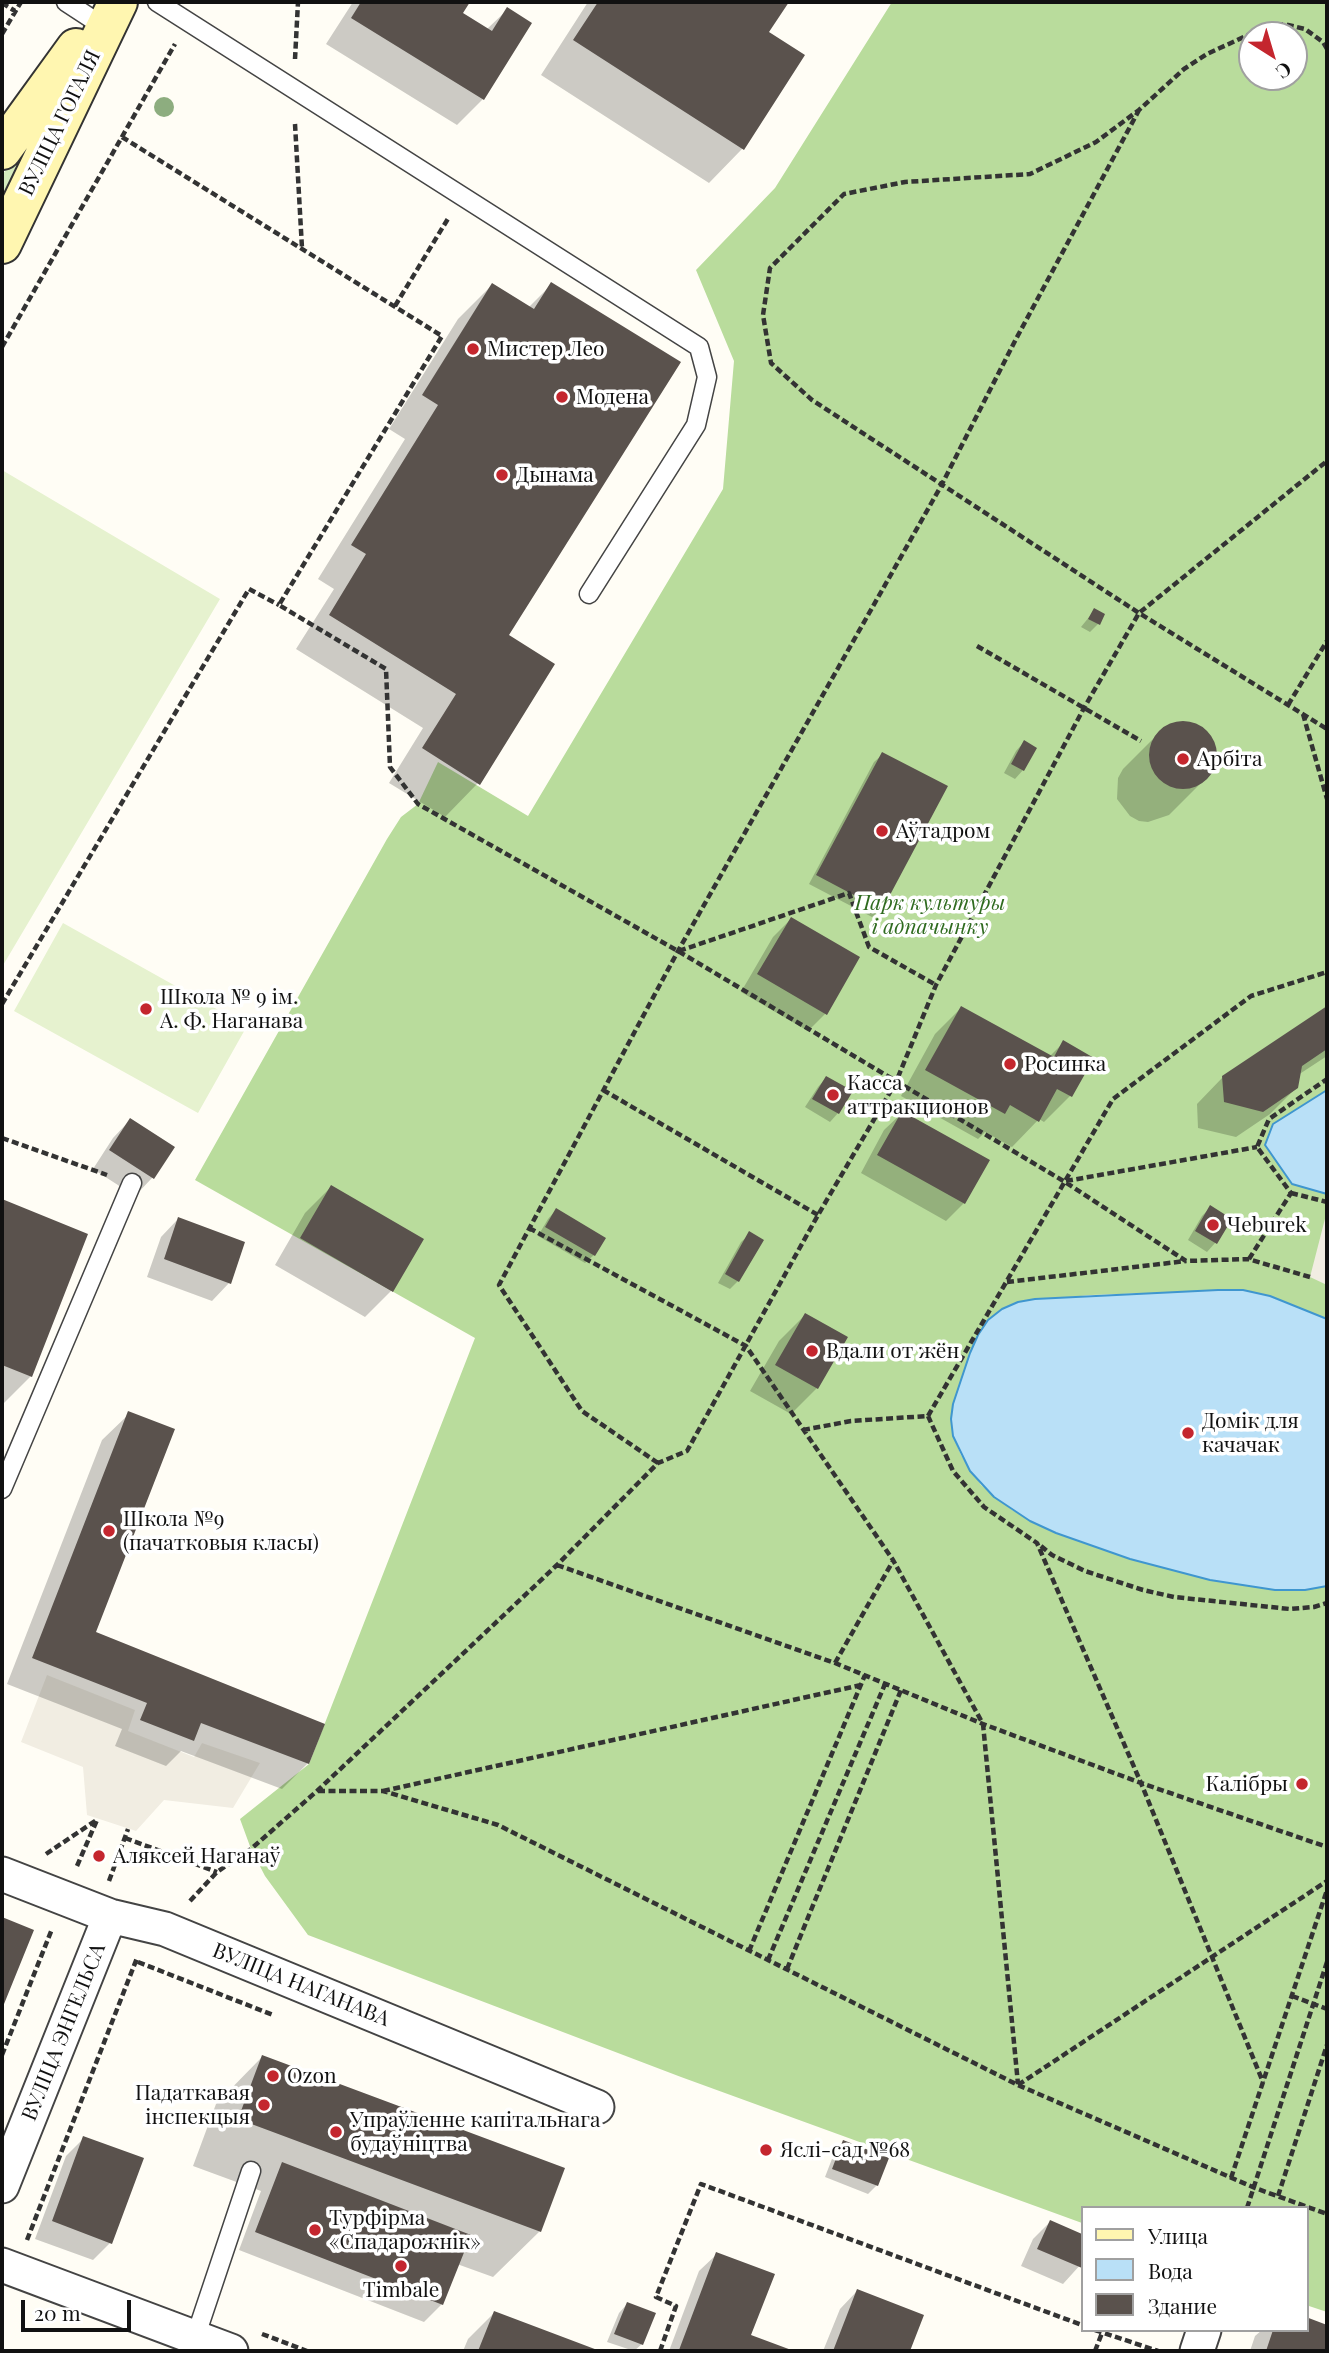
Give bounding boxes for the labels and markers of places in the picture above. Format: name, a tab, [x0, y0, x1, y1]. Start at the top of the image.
place label: Мистер Лео	[487, 336, 605, 362]
marker: Мистер Лео	[465, 341, 481, 357]
place label: Модена	[576, 384, 649, 410]
marker: Модена	[554, 389, 570, 405]
place label: Дынама	[516, 462, 594, 488]
marker: Дынама	[494, 467, 510, 483]
place label: Арбіта	[1197, 746, 1262, 772]
marker: Арбіта	[1175, 751, 1191, 767]
place label: Аўтадром	[896, 818, 991, 844]
marker: Аўтадром	[874, 823, 890, 839]
place label: Школа № 9 ім. А. Ф. Наганава	[160, 984, 303, 1034]
marker: Школа № 9 ім. А. Ф. Наганава	[138, 1001, 154, 1017]
place label: Росинка	[1024, 1051, 1106, 1077]
marker: Росинка	[1002, 1056, 1018, 1072]
place label: Касса аттракционов	[847, 1070, 989, 1120]
marker: Касса аттракционов	[825, 1087, 841, 1103]
place label: Чeburek	[1227, 1212, 1307, 1238]
marker: Чeburek	[1205, 1217, 1221, 1233]
place label: Вдали от жён	[826, 1338, 959, 1364]
marker: Вдали от жён	[804, 1343, 820, 1359]
place label: Домік для качачак	[1202, 1408, 1299, 1458]
marker: Домік для качачак	[1180, 1425, 1196, 1441]
place label: Школа №9 (пачатковыя класы)	[123, 1506, 319, 1556]
marker: Школа №9 (пачатковыя класы)	[101, 1523, 117, 1539]
place label: Калібры	[1205, 1771, 1288, 1797]
marker: Калібры	[1294, 1776, 1310, 1792]
place label: Аляксей Наганаў	[113, 1843, 280, 1869]
marker: Аляксей Наганаў	[91, 1848, 107, 1864]
place label: Ozon	[287, 2063, 337, 2089]
marker: Ozon	[265, 2068, 281, 2084]
place label: Падаткавая інспекцыя	[135, 2080, 250, 2130]
marker: Падаткавая інспекцыя	[256, 2097, 272, 2113]
place label: Упраўленне капітальнага будаўніцтва	[350, 2107, 600, 2157]
marker: Упраўленне капітальнага будаўніцтва	[328, 2124, 344, 2140]
place label: Яслі-сад №68	[780, 2137, 910, 2163]
marker: Яслі-сад №68	[758, 2142, 774, 2158]
place label: Турфірма «Спадарожнік»	[329, 2205, 481, 2255]
marker: Турфірма «Спадарожнік»	[307, 2222, 323, 2238]
marker: Timbale	[393, 2258, 409, 2274]
place label: Timbale	[363, 2277, 439, 2303]

